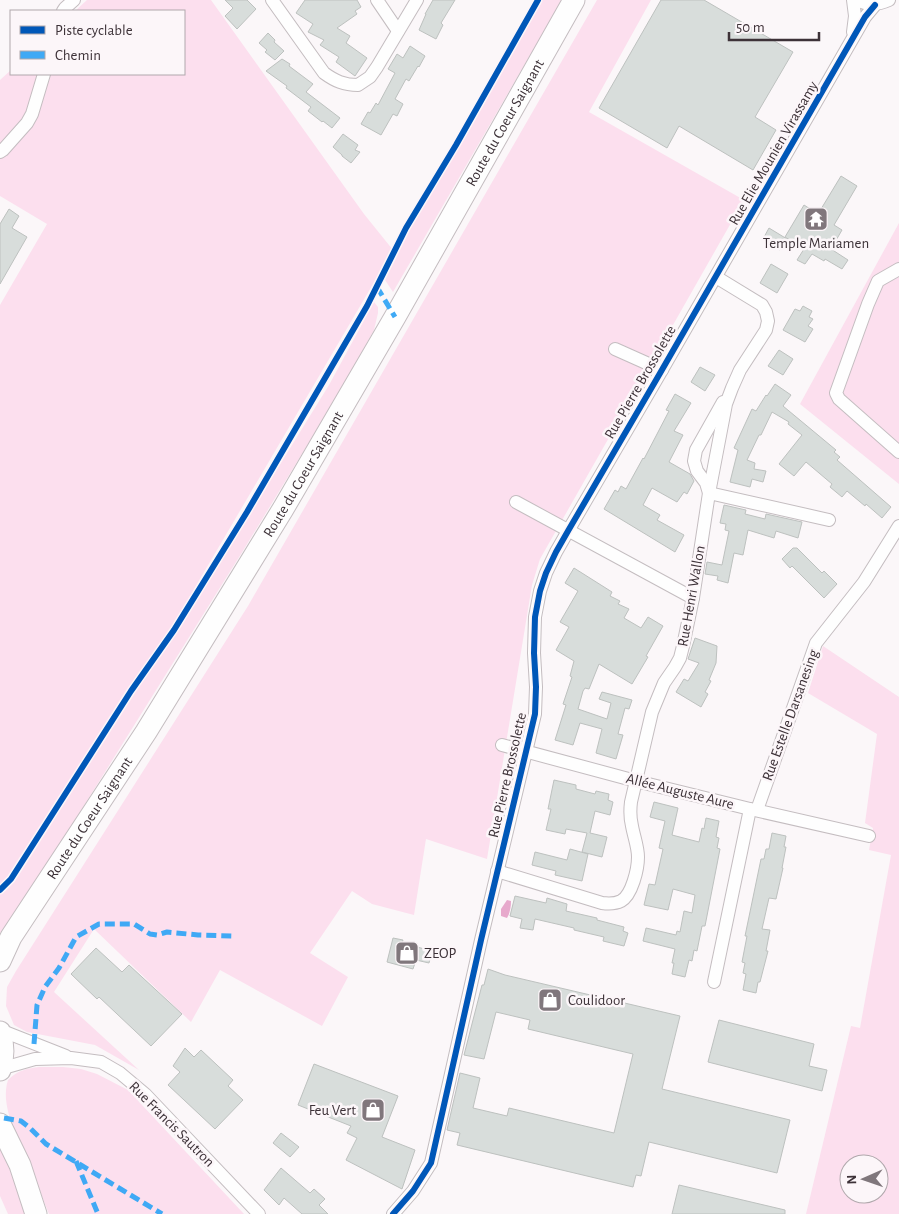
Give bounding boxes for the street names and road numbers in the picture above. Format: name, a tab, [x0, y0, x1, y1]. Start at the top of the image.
street label: Route du Coeur Saignant	[463, 57, 547, 189]
street label: Rue Elie Mounien Virassamy	[726, 78, 821, 228]
street label: Rue Pierre Brossolette	[602, 323, 679, 441]
street label: Route du Coeur Saignant	[261, 409, 346, 540]
street label: Rue Henri Wallon	[675, 544, 708, 648]
street label: Rue Estelle Darsanesing	[760, 647, 821, 783]
street label: Rue Pierre Brossolette	[486, 711, 529, 839]
street label: Route du Coeur Saignant	[44, 754, 136, 882]
street label: Allée Auguste Aure	[624, 771, 735, 812]
street label: Rue Francis Sautron	[126, 1079, 217, 1170]

